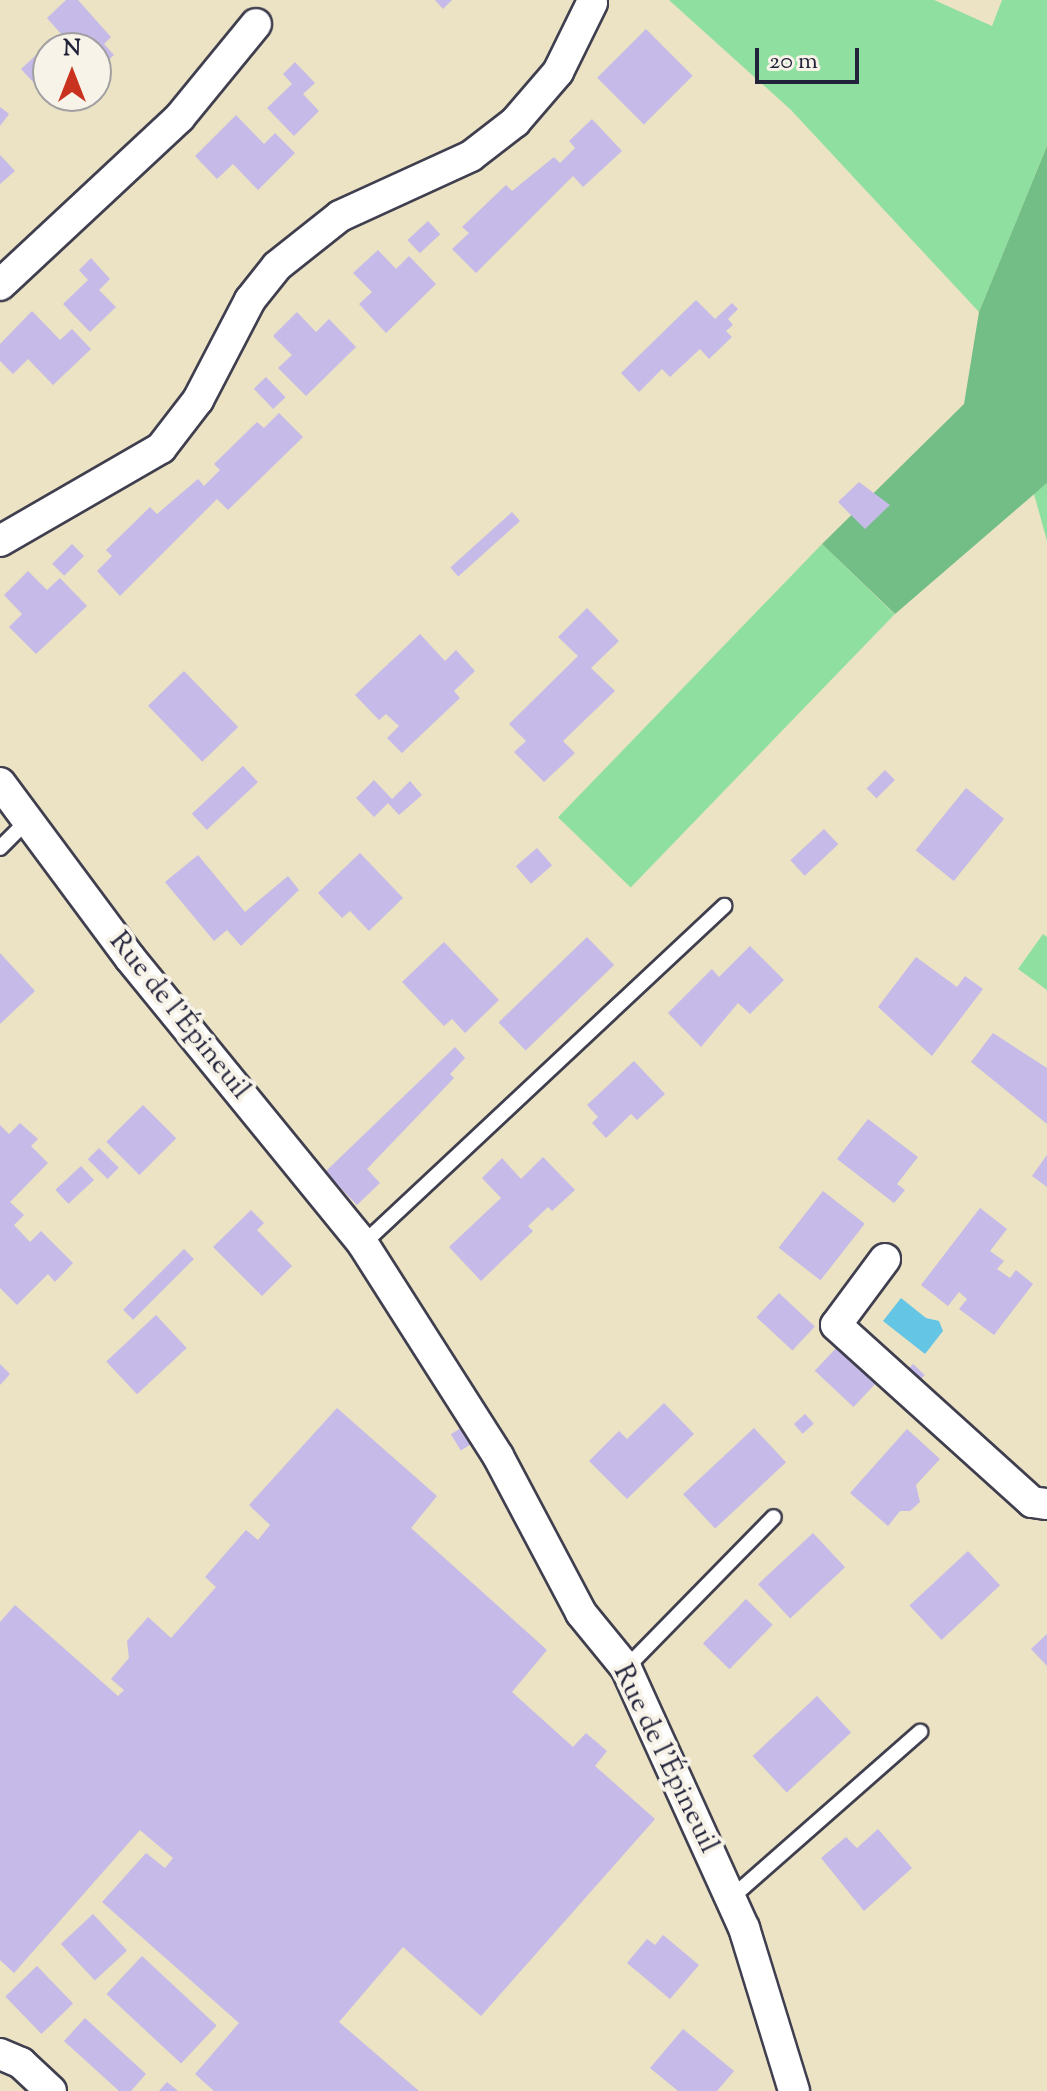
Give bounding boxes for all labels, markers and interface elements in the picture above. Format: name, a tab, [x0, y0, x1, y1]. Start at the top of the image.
north arrow	[32, 32, 112, 112]
scale bar	[759, 32, 863, 82]
text: N	[63, 34, 81, 66]
text: 20 m	[769, 45, 818, 79]
street label: Rue de l'Épineuil	[101, 926, 257, 1106]
street label: Rue de l'Épineuil	[605, 1659, 725, 1859]

